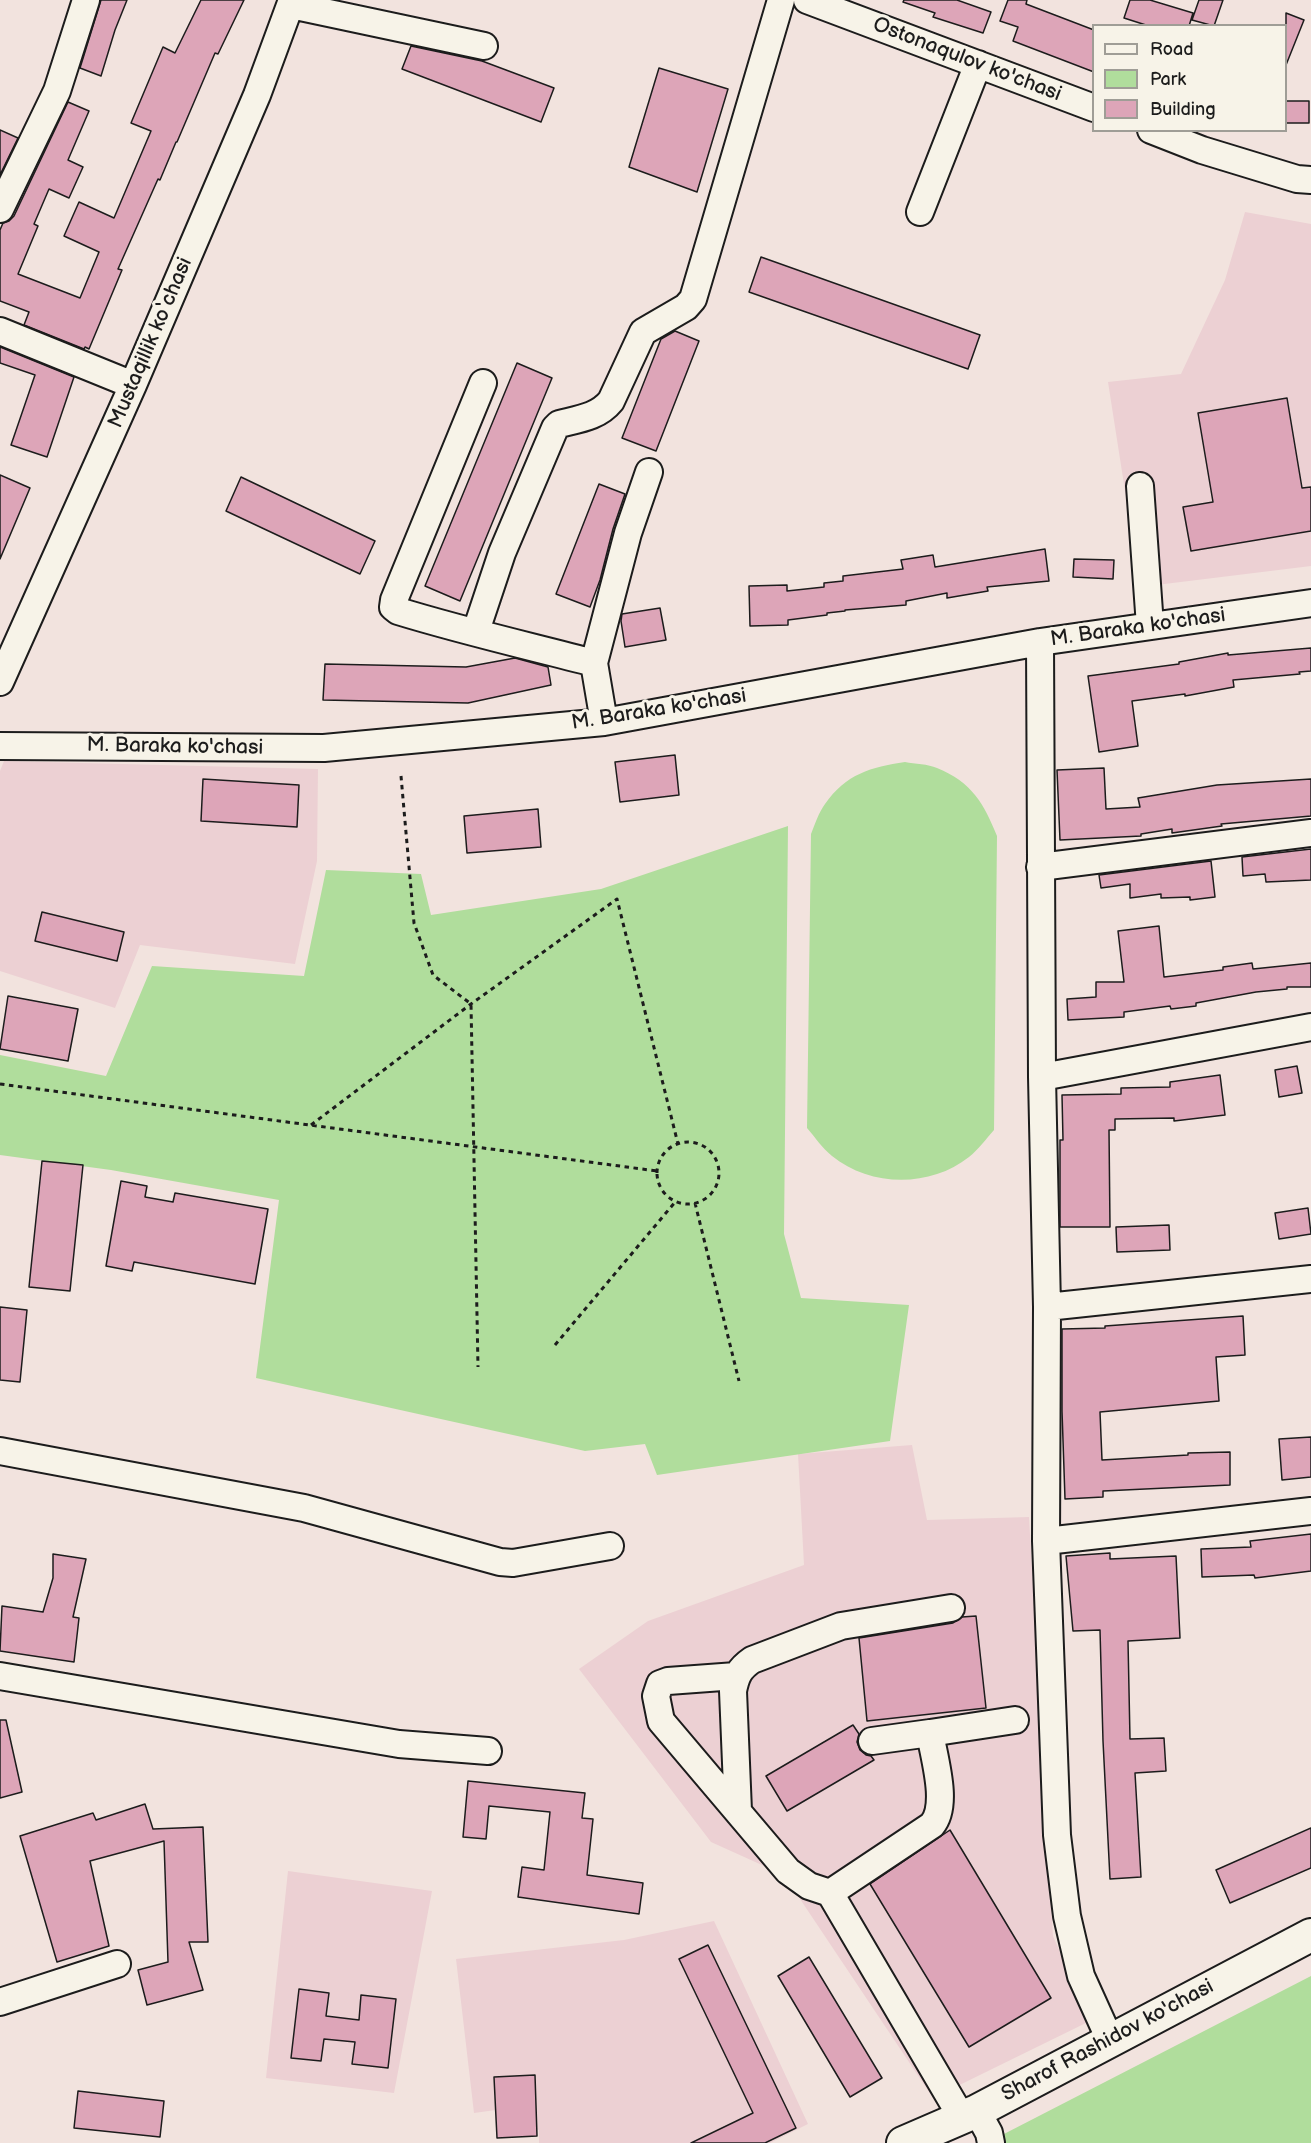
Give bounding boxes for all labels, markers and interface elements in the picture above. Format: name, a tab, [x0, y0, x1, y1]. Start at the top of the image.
street label: Ostonaqulov ko'chasi	[869, 12, 1065, 108]
legend	[1092, 24, 1287, 132]
text: Road	[1150, 39, 1194, 60]
text: Park	[1150, 69, 1186, 90]
text: Building	[1150, 99, 1216, 120]
street label: Mustaqillik ko‘chasi	[104, 254, 198, 432]
street label: M. Baraka ko'chasi	[1049, 603, 1227, 653]
street label: M. Baraka ko'chasi	[570, 684, 748, 736]
street label: M. Baraka ko'chasi	[86, 733, 264, 761]
street label: Sharof Rashidov ko'chasi	[998, 1974, 1218, 2108]

